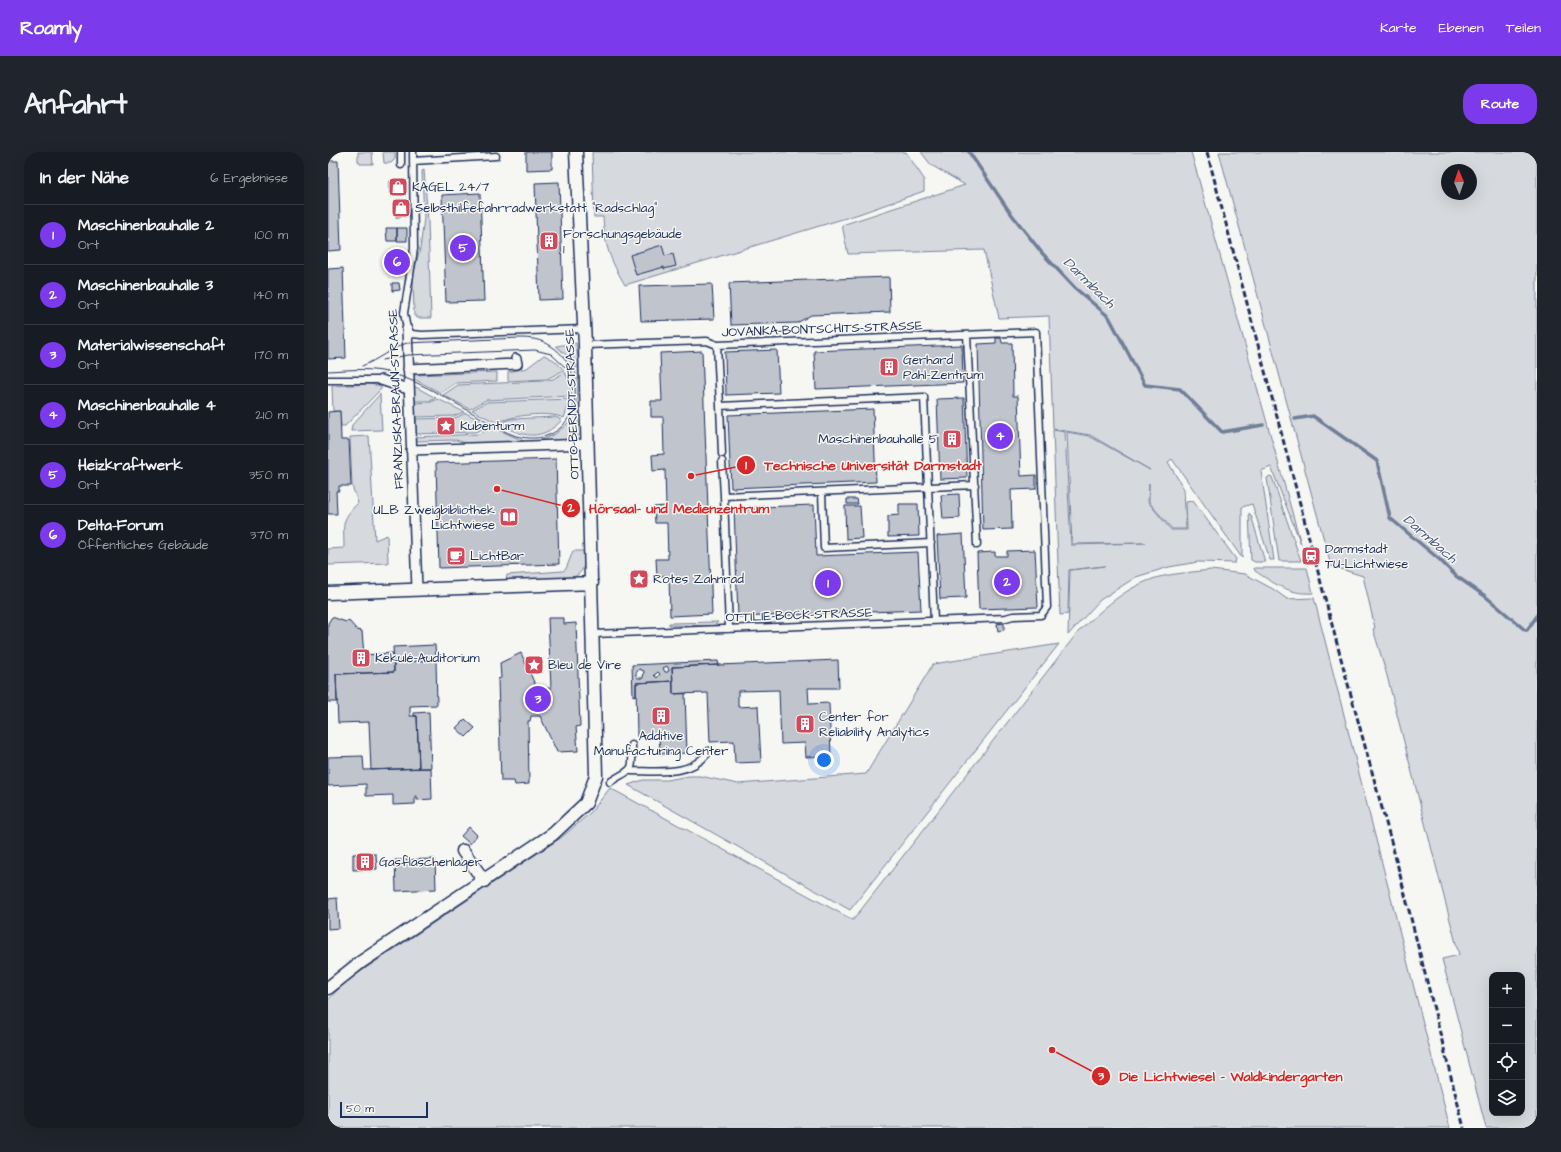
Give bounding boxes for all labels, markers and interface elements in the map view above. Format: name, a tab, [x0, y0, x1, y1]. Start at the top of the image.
text: Roamly	[20, 15, 82, 42]
text: Karte	[1380, 18, 1417, 38]
text: Ebenen	[1439, 18, 1484, 38]
text: Teilen	[1506, 18, 1541, 38]
button: Route	[1463, 84, 1537, 124]
text: Anfahrt	[24, 85, 127, 124]
north arrow	[1441, 164, 1477, 200]
text: In der Nähe	[40, 166, 129, 190]
text: 6 Ergebnisse	[210, 169, 288, 187]
shop icon: KAGEL 24/7	[387, 176, 409, 198]
place label: KAGEL 24/7	[412, 178, 489, 196]
shop icon: Selbsthilfefahrradwerkstatt "Radschlag"	[390, 197, 412, 219]
place label: Selbsthilfefahrradwerkstatt "Radschlag"	[415, 199, 657, 218]
text: Maschinenbauhalle 2	[78, 215, 214, 236]
place label: Forschungsgebäude 1	[563, 225, 682, 258]
text: 1	[52, 226, 54, 244]
text: 100 m	[255, 226, 288, 244]
building icon: Forschungsgebäude 1	[538, 230, 560, 252]
pin: 5	[450, 233, 476, 263]
text: Ort	[78, 236, 99, 254]
pin: 6	[384, 247, 410, 277]
water label: Darmbach	[1058, 253, 1120, 314]
text: Maschinenbauhalle 3	[78, 275, 213, 296]
text: 2	[49, 286, 57, 304]
text: 140 m	[254, 286, 288, 304]
text: Ort	[78, 296, 99, 314]
street label: FRANZISKA-BRAUN-STRASSE	[384, 308, 408, 489]
street label: JOVANKA-BONTSCHITS-STRASSE	[721, 316, 923, 342]
street label: OTTO-BERNDT-STRASSE	[560, 328, 584, 480]
text: Materialwissenschaft	[78, 335, 225, 356]
text: 3	[50, 346, 56, 364]
text: 170 m	[255, 346, 288, 364]
place label: Gerhard Pahl-Zentrum	[903, 351, 984, 384]
text: Ort	[78, 356, 99, 374]
building icon: Gerhard Pahl-Zentrum	[878, 356, 900, 378]
text: Maschinenbauhalle 4	[78, 395, 216, 416]
text: 4	[49, 406, 57, 424]
text: 210 m	[255, 406, 288, 424]
place icon: Kubenturm	[435, 415, 457, 437]
text: Ort	[78, 416, 99, 434]
place label: Kubenturm	[460, 417, 525, 435]
pin: 4	[987, 421, 1013, 451]
building icon: Maschinenbauhalle 5	[941, 428, 963, 450]
place label: Maschinenbauhalle 5	[818, 430, 938, 448]
callout: Technische Universität Darmstadt	[736, 452, 989, 478]
text: Heizkraftwerk	[78, 455, 183, 476]
text: Technische Universität Darmstadt	[763, 456, 982, 476]
text: 1	[745, 457, 747, 474]
text: 5	[48, 466, 58, 484]
text: 350 m	[249, 466, 288, 484]
text: Ort	[78, 476, 99, 494]
callout: Hörsaal- und Medienzentrum	[561, 495, 777, 521]
text: Hörsaal- und Medienzentrum	[589, 499, 770, 519]
text: 2	[567, 500, 575, 517]
place label: ULB Zweigbibliothek Lichtwiese	[373, 501, 495, 534]
library icon: ULB Zweigbibliothek Lichtwiese	[498, 506, 520, 528]
water label: Darmbach	[1399, 510, 1462, 569]
text: Delta-Forum	[78, 515, 163, 536]
text: 6	[49, 526, 57, 544]
text: 370 m	[250, 526, 288, 544]
text: Öffentliches Gebäude	[78, 536, 209, 554]
place label: Darmstadt TU-Lichtwiese	[1325, 540, 1408, 573]
cafe icon: LichtBar	[445, 545, 467, 567]
station icon: Darmstadt TU-Lichtwiese	[1300, 545, 1322, 567]
place label: LichtBar	[470, 547, 524, 565]
pin: 2	[994, 567, 1020, 597]
place icon: Rotes Zahnrad	[628, 568, 650, 590]
pin: 1	[815, 568, 841, 598]
place label: Rotes Zahnrad	[653, 570, 744, 588]
street label: OTTILIE-BOCK-STRASSE	[725, 603, 873, 627]
building icon: Kekulé-Auditorium	[350, 647, 372, 669]
place label: Kekulé-Auditorium	[375, 649, 480, 667]
place icon: Bleu de Vire	[523, 654, 545, 676]
place label: Bleu de Vire	[548, 656, 621, 674]
pin: 3	[525, 684, 551, 714]
building icon: Additive Manufacturing Center	[650, 705, 672, 727]
place label: Center for Reliability Analytics	[819, 708, 930, 742]
building icon: Center for Reliability Analytics	[794, 713, 816, 735]
place label: Additive Manufacturing Center	[594, 727, 728, 761]
your location	[814, 750, 834, 770]
building icon: Gasflaschenlager	[354, 851, 376, 873]
place label: Gasflaschenlager	[379, 853, 482, 872]
map controls	[1489, 972, 1525, 1116]
button: +	[1489, 972, 1525, 1008]
button: −	[1489, 1008, 1525, 1044]
button: locate	[1489, 1044, 1525, 1080]
callout: Die Lichtwiesel - Waldkindergarten	[1091, 1063, 1350, 1089]
text: Die Lichtwiesel - Waldkindergarten	[1119, 1067, 1343, 1088]
text: 3	[1097, 1068, 1105, 1085]
button: layers	[1489, 1080, 1525, 1116]
scale bar	[340, 1100, 428, 1119]
text: 50 m	[346, 1101, 374, 1116]

